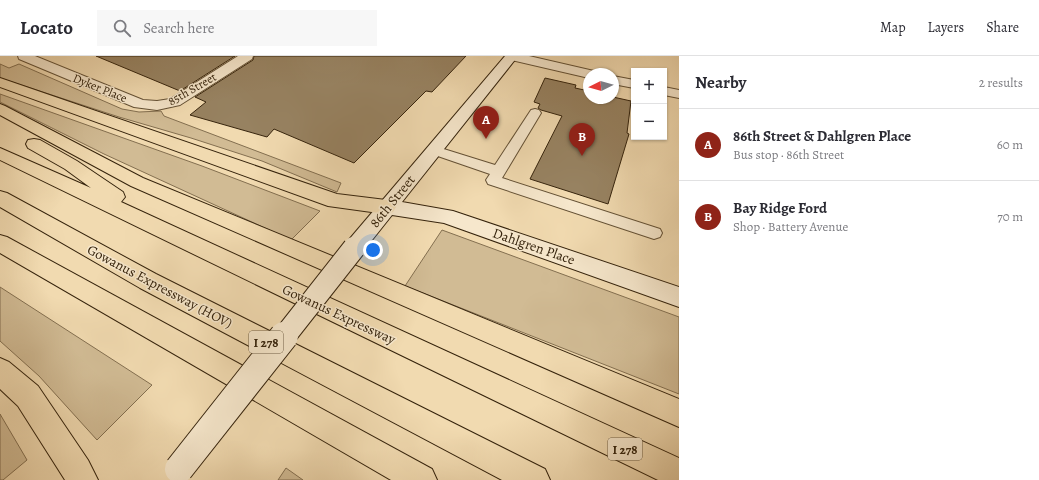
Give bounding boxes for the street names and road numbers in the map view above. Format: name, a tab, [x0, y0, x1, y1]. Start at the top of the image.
street label: 85th Street	[165, 69, 219, 109]
street label: Dyker Place	[70, 70, 130, 106]
street label: 86th Street	[365, 171, 420, 232]
street label: Dahlgren Place	[490, 224, 578, 269]
street label: Gowanus Expressway (HOV)	[84, 240, 236, 333]
street label: Gowanus Expressway	[279, 280, 399, 349]
road number: I 278	[249, 331, 283, 353]
road number: I 278	[608, 438, 642, 460]

